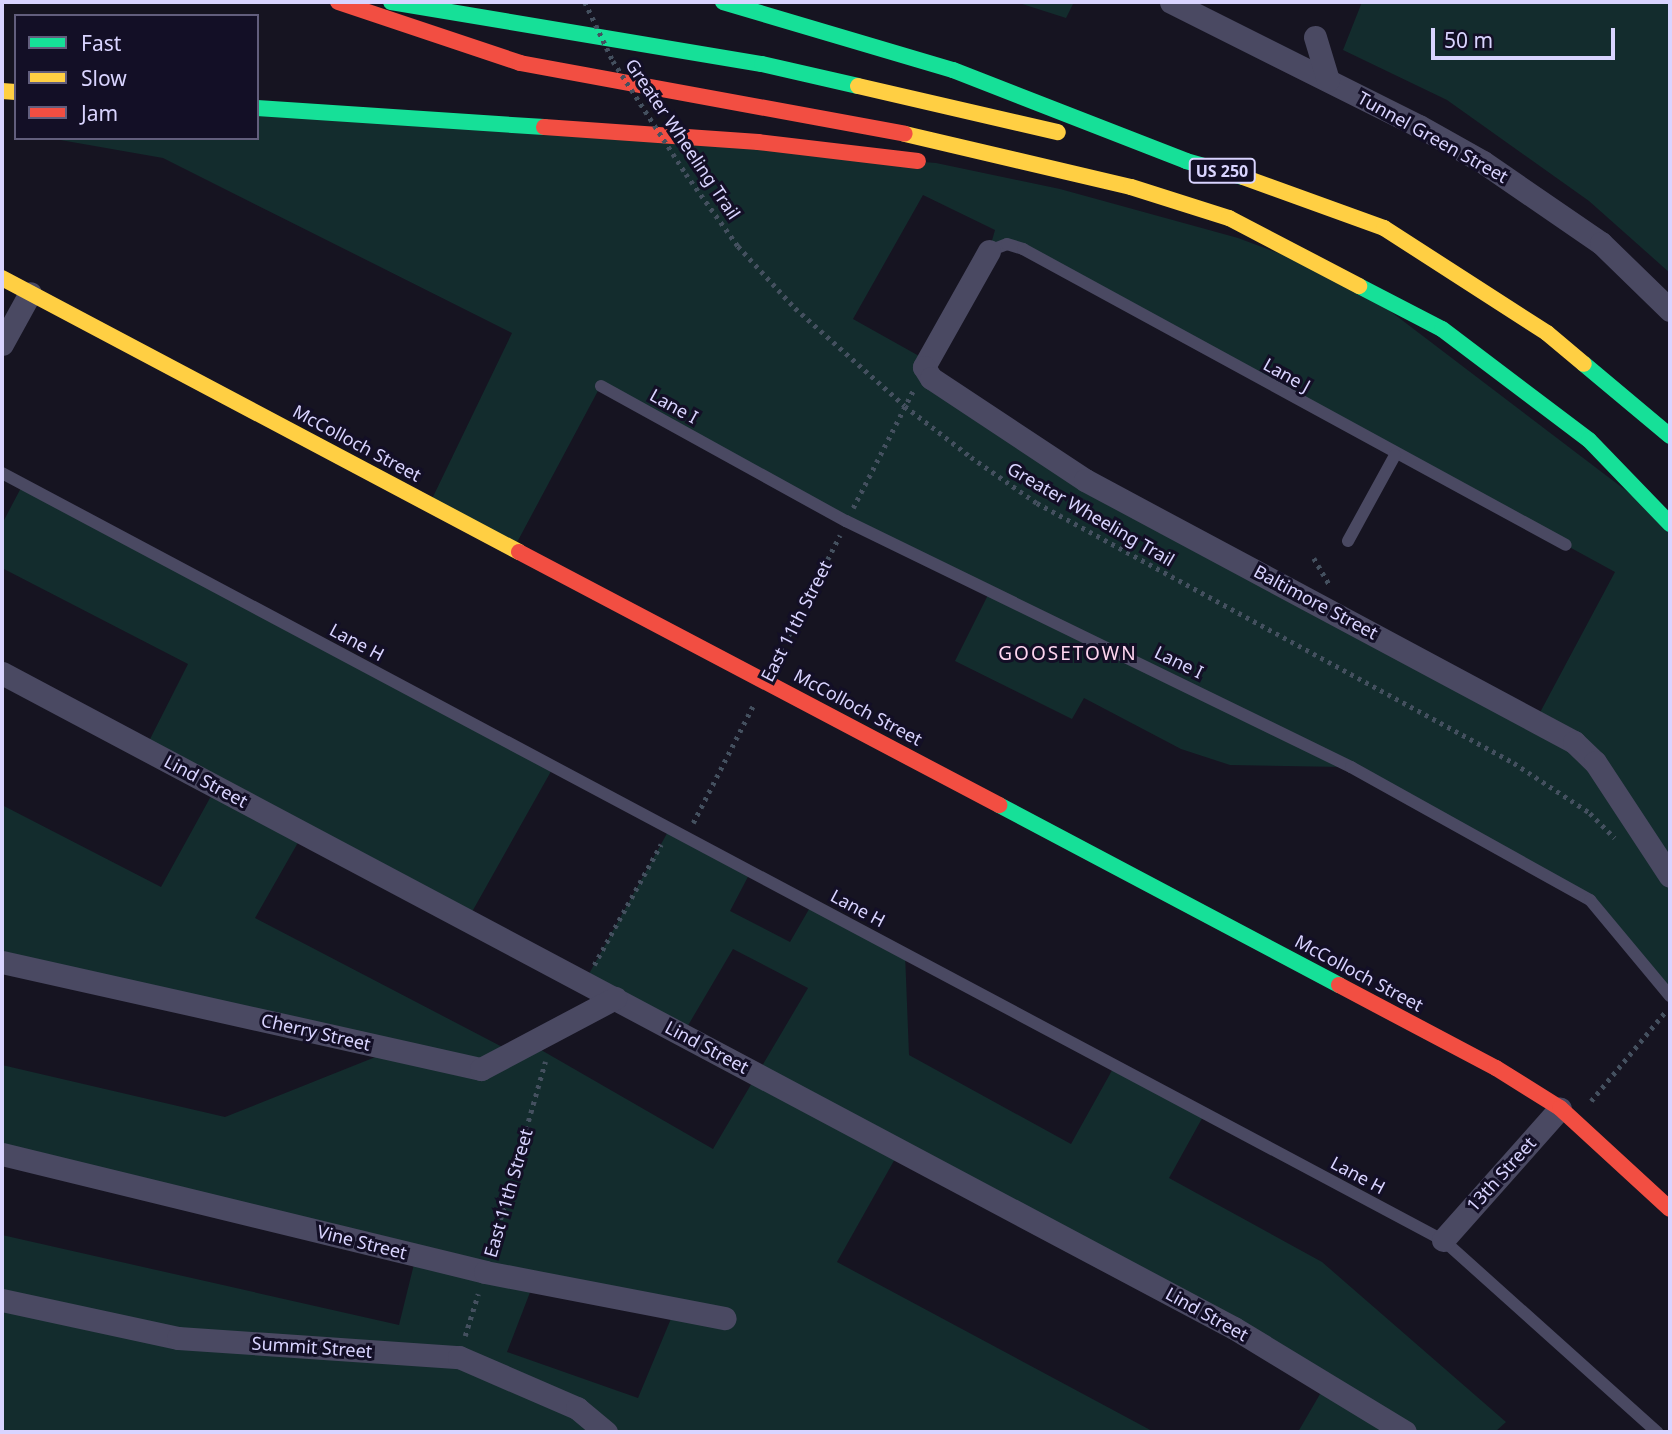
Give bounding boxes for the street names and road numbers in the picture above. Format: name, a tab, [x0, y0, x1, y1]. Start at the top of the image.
street label: Greater Wheeling Trail	[621, 55, 745, 223]
street label: Tunnel Green Street	[1354, 87, 1512, 187]
road number: US 250	[1187, 158, 1257, 183]
street label: Lane J	[1260, 353, 1314, 397]
street label: Lane I	[646, 384, 702, 428]
street label: McColloch Street	[289, 400, 425, 486]
street label: Greater Wheeling Trail	[1004, 457, 1178, 571]
street label: East 11th Street	[756, 557, 836, 685]
street label: Baltimore Street	[1250, 560, 1382, 644]
street label: Lane H	[326, 619, 388, 665]
street label: Lane I	[1151, 641, 1207, 683]
street label: McColloch Street	[790, 664, 926, 750]
street label: Lind Street	[161, 750, 251, 812]
street label: Lane H	[827, 885, 889, 931]
street label: McColloch Street	[1291, 930, 1427, 1016]
street label: Cherry Street	[259, 1009, 373, 1055]
street label: Lind Street	[662, 1016, 752, 1078]
street label: East 11th Street	[479, 1126, 537, 1260]
street label: 13th Street	[1462, 1132, 1540, 1216]
street label: Lane H	[1327, 1152, 1389, 1198]
street label: Vine Street	[315, 1220, 409, 1264]
street label: Lind Street	[1162, 1282, 1252, 1346]
street label: Summit Street	[251, 1332, 373, 1362]

